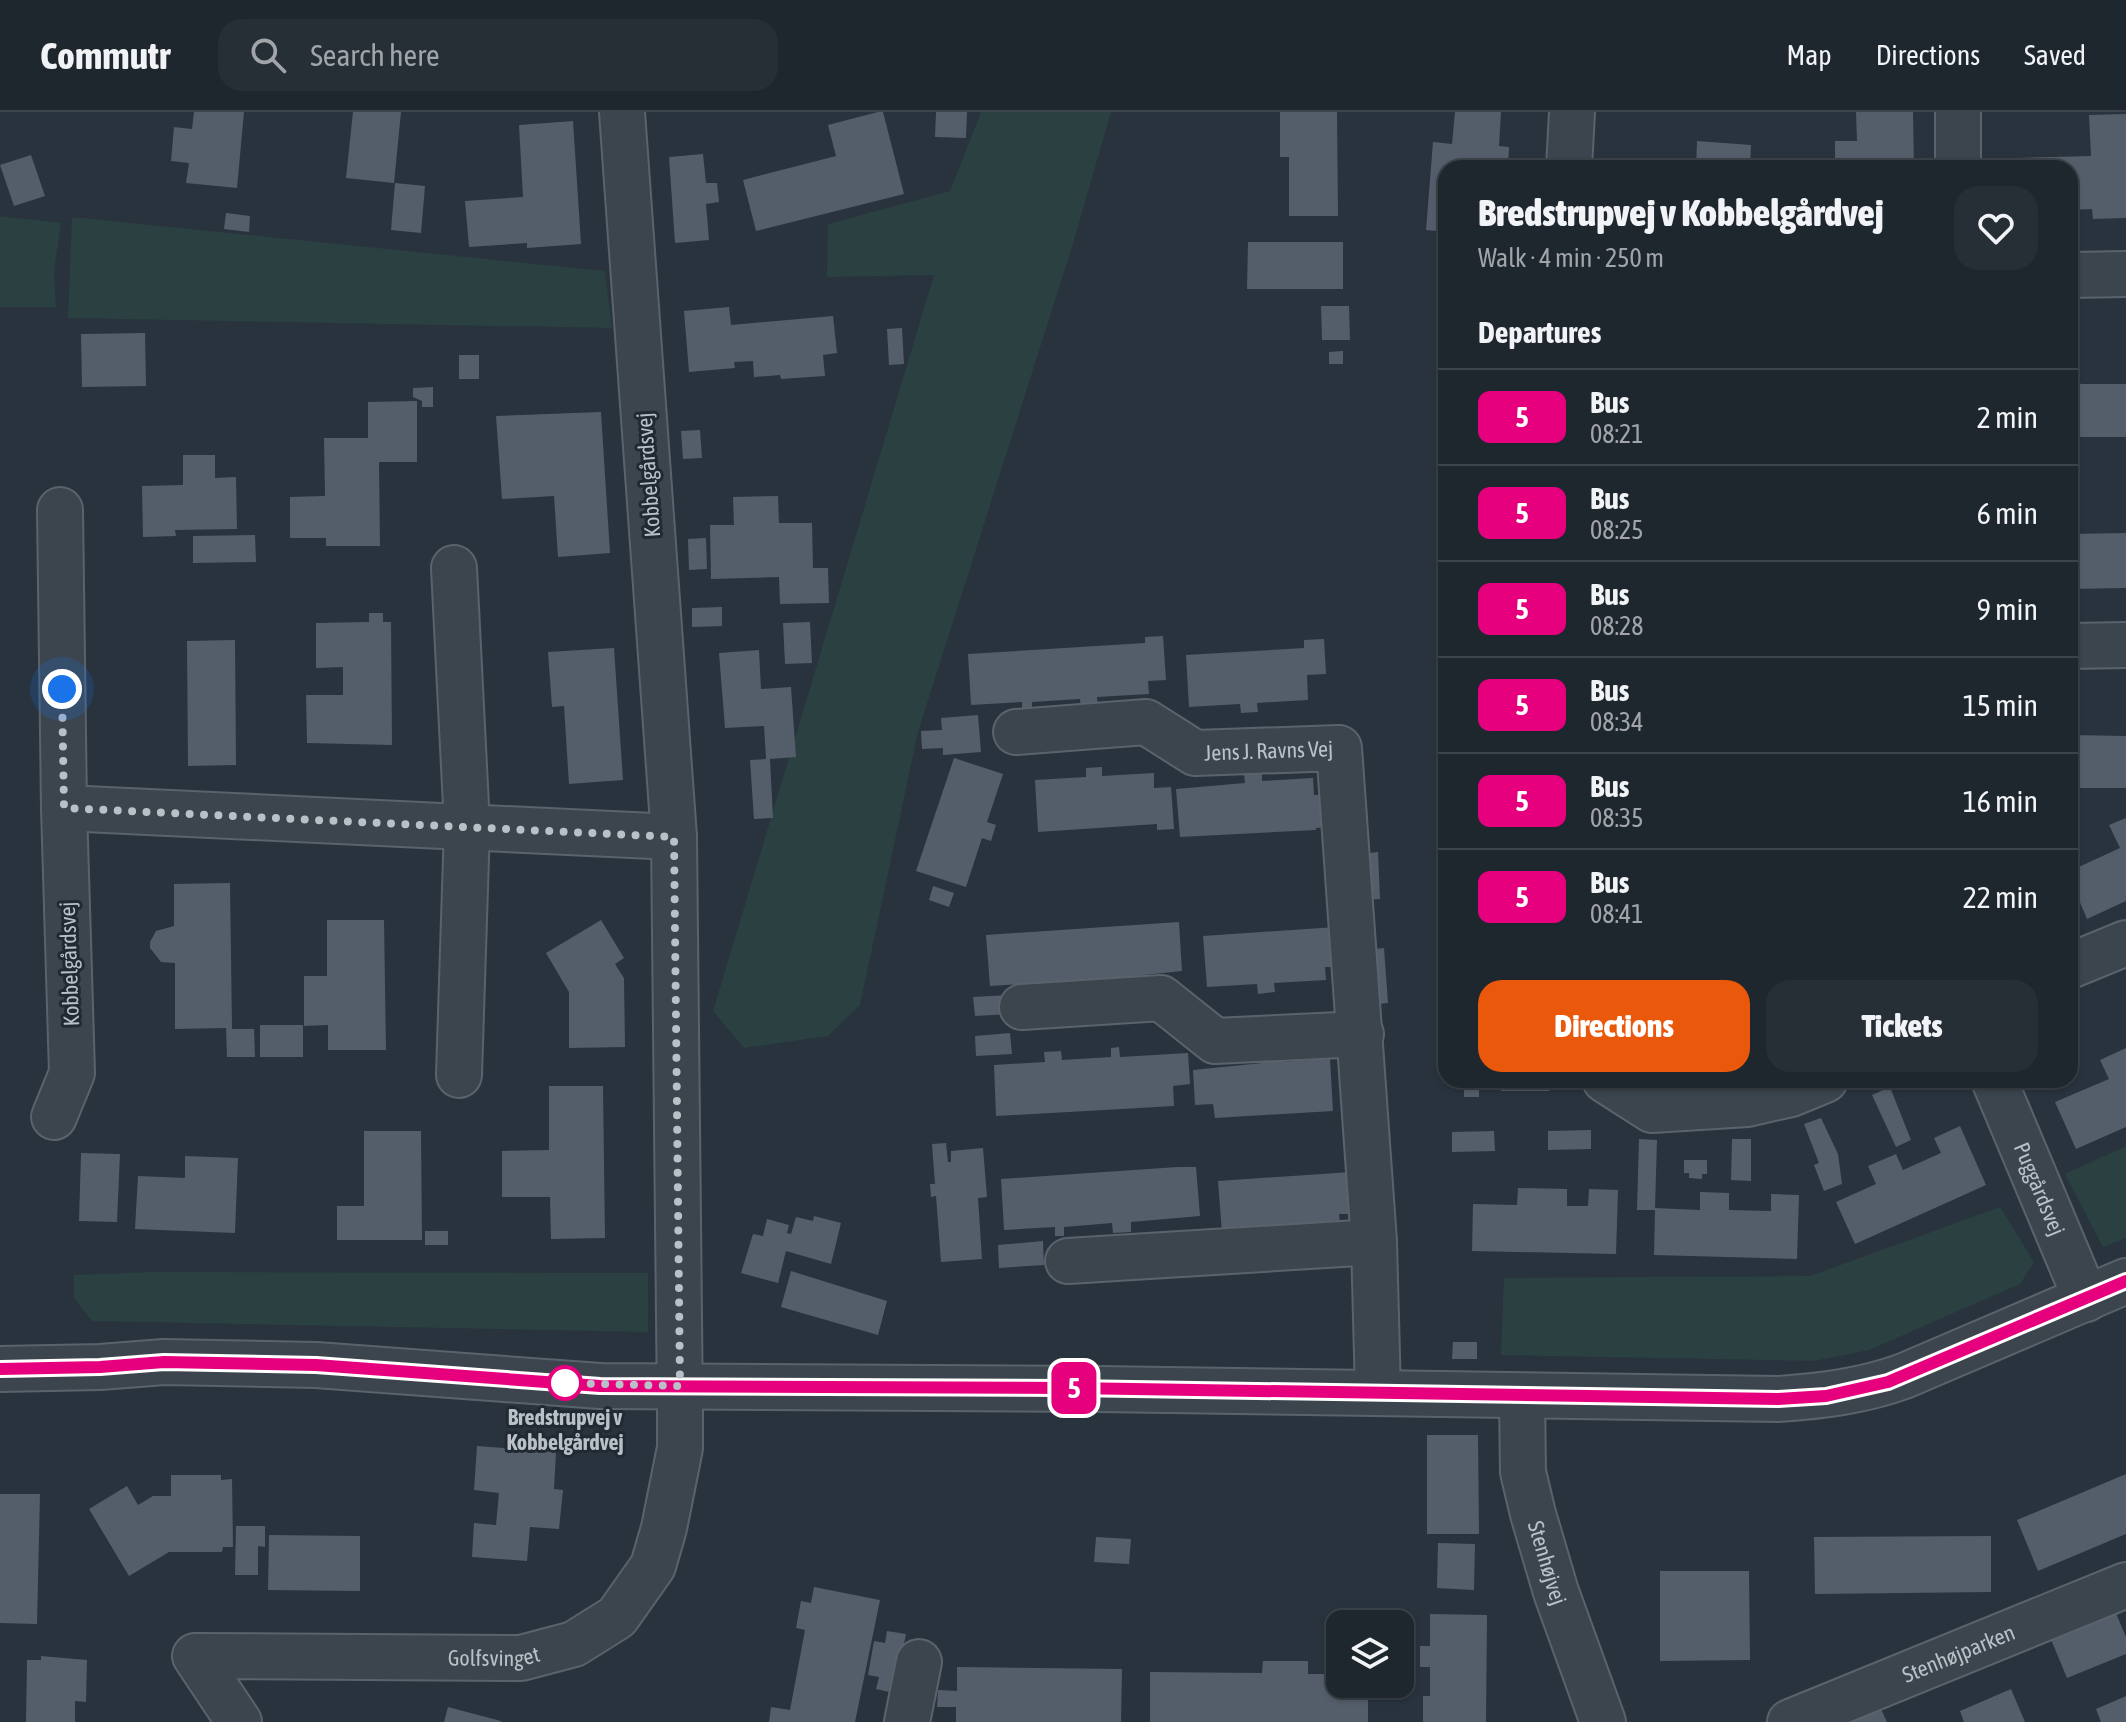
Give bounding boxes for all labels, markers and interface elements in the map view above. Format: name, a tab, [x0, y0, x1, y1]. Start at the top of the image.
search box	[218, 19, 778, 91]
icon: search	[246, 33, 290, 77]
text: Commutr	[40, 34, 170, 77]
text: Search here	[310, 38, 440, 72]
text: Map	[1787, 39, 1832, 71]
text: Directions	[1876, 39, 1980, 71]
text: Saved	[2024, 39, 2086, 71]
button: heart	[1954, 186, 2038, 270]
text: Bredstrupvej v Kobbelgårdvej	[1478, 191, 1883, 234]
text: Walk · 4 min · 250 m	[1478, 243, 1664, 273]
text: Departures	[1478, 315, 1601, 349]
text: Bus	[1590, 385, 1629, 419]
text: 2 min	[1977, 400, 2038, 434]
text: 5	[1515, 401, 1529, 433]
street label: Kobbelgårdsvej	[631, 412, 665, 538]
text: 08:21	[1590, 419, 1644, 449]
text: Bus	[1590, 481, 1629, 515]
text: 6 min	[1977, 496, 2038, 530]
text: 5	[1515, 497, 1529, 529]
text: 08:25	[1590, 515, 1644, 545]
text: Bus	[1590, 577, 1629, 611]
text: 9 min	[1977, 592, 2038, 626]
text: 5	[1515, 593, 1529, 625]
text: 08:28	[1590, 611, 1644, 641]
your location	[42, 669, 82, 709]
text: Bus	[1590, 673, 1629, 707]
text: 15 min	[1963, 688, 2038, 722]
text: 5	[1515, 689, 1529, 721]
text: 08:34	[1590, 707, 1644, 737]
street label: Jens J. Ravns Vej	[1204, 735, 1334, 766]
text: Bus	[1590, 769, 1629, 803]
text: 16 min	[1963, 784, 2038, 818]
text: 5	[1515, 785, 1529, 817]
text: 08:35	[1590, 803, 1644, 833]
text: Bus	[1590, 865, 1629, 899]
text: 22 min	[1963, 880, 2038, 914]
text: 5	[1515, 881, 1529, 913]
text: 08:41	[1590, 899, 1644, 929]
street label: Kobbelgårdsvej	[54, 901, 84, 1027]
button: Directions	[1478, 980, 1750, 1072]
button: Tickets	[1766, 980, 2038, 1072]
street label: Puggårdsvej	[2009, 1138, 2071, 1239]
line badge: 5	[1048, 1362, 1100, 1414]
marker: Bredstrupvej v Kobbelgårdvej	[548, 1366, 582, 1400]
text: 5	[1067, 1372, 1081, 1404]
place label: Bredstrupvej v Kobbelgårdvej	[506, 1404, 624, 1455]
street label: Stenhøjvej	[1523, 1518, 1572, 1608]
map controls	[1326, 1610, 1414, 1698]
button: layers	[1326, 1610, 1414, 1698]
street label: Stenhøjparken	[1898, 1619, 2019, 1688]
street label: Golfsvinget	[448, 1641, 542, 1671]

